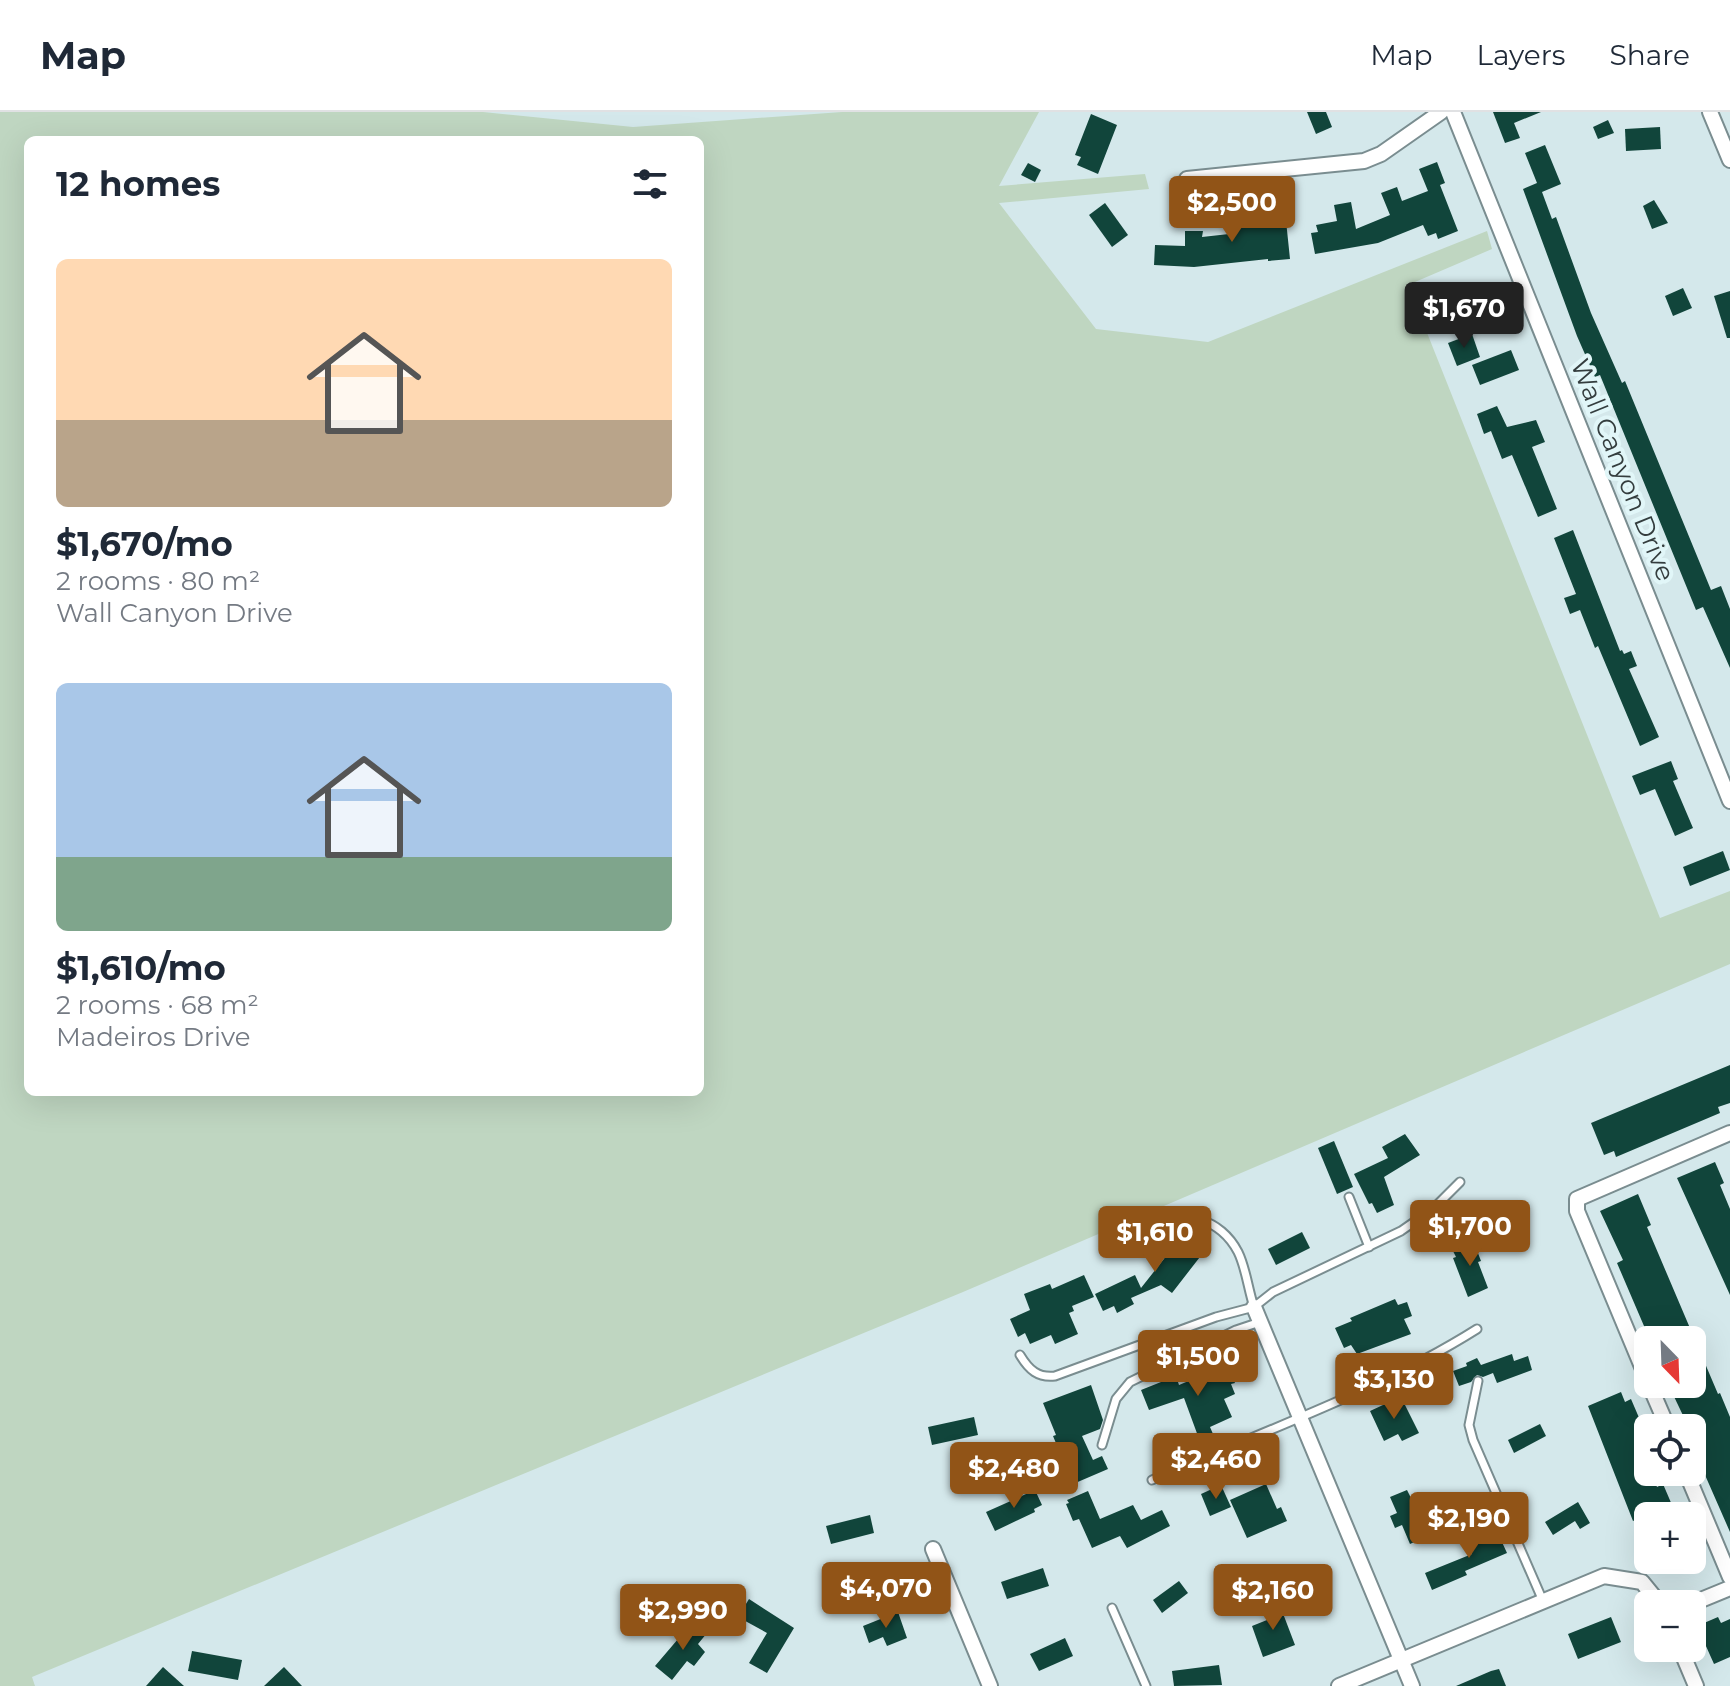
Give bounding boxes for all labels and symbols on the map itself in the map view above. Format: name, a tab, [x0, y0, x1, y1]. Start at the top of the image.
pin: $2,500	[1167, 176, 1297, 244]
pin: $1,670	[1399, 282, 1529, 350]
street label: Wall Canyon Drive	[1564, 354, 1682, 586]
pin: $1,700	[1405, 1200, 1535, 1268]
pin: $1,610	[1090, 1206, 1220, 1274]
north arrow	[1634, 1326, 1706, 1398]
pin: $1,500	[1133, 1330, 1263, 1398]
pin: $3,130	[1329, 1353, 1459, 1421]
pin: $2,460	[1151, 1433, 1281, 1501]
pin: $2,480	[949, 1442, 1079, 1510]
pin: $2,190	[1404, 1492, 1534, 1560]
pin: $4,070	[821, 1562, 951, 1630]
pin: $2,160	[1208, 1564, 1338, 1632]
pin: $2,990	[618, 1584, 748, 1652]

